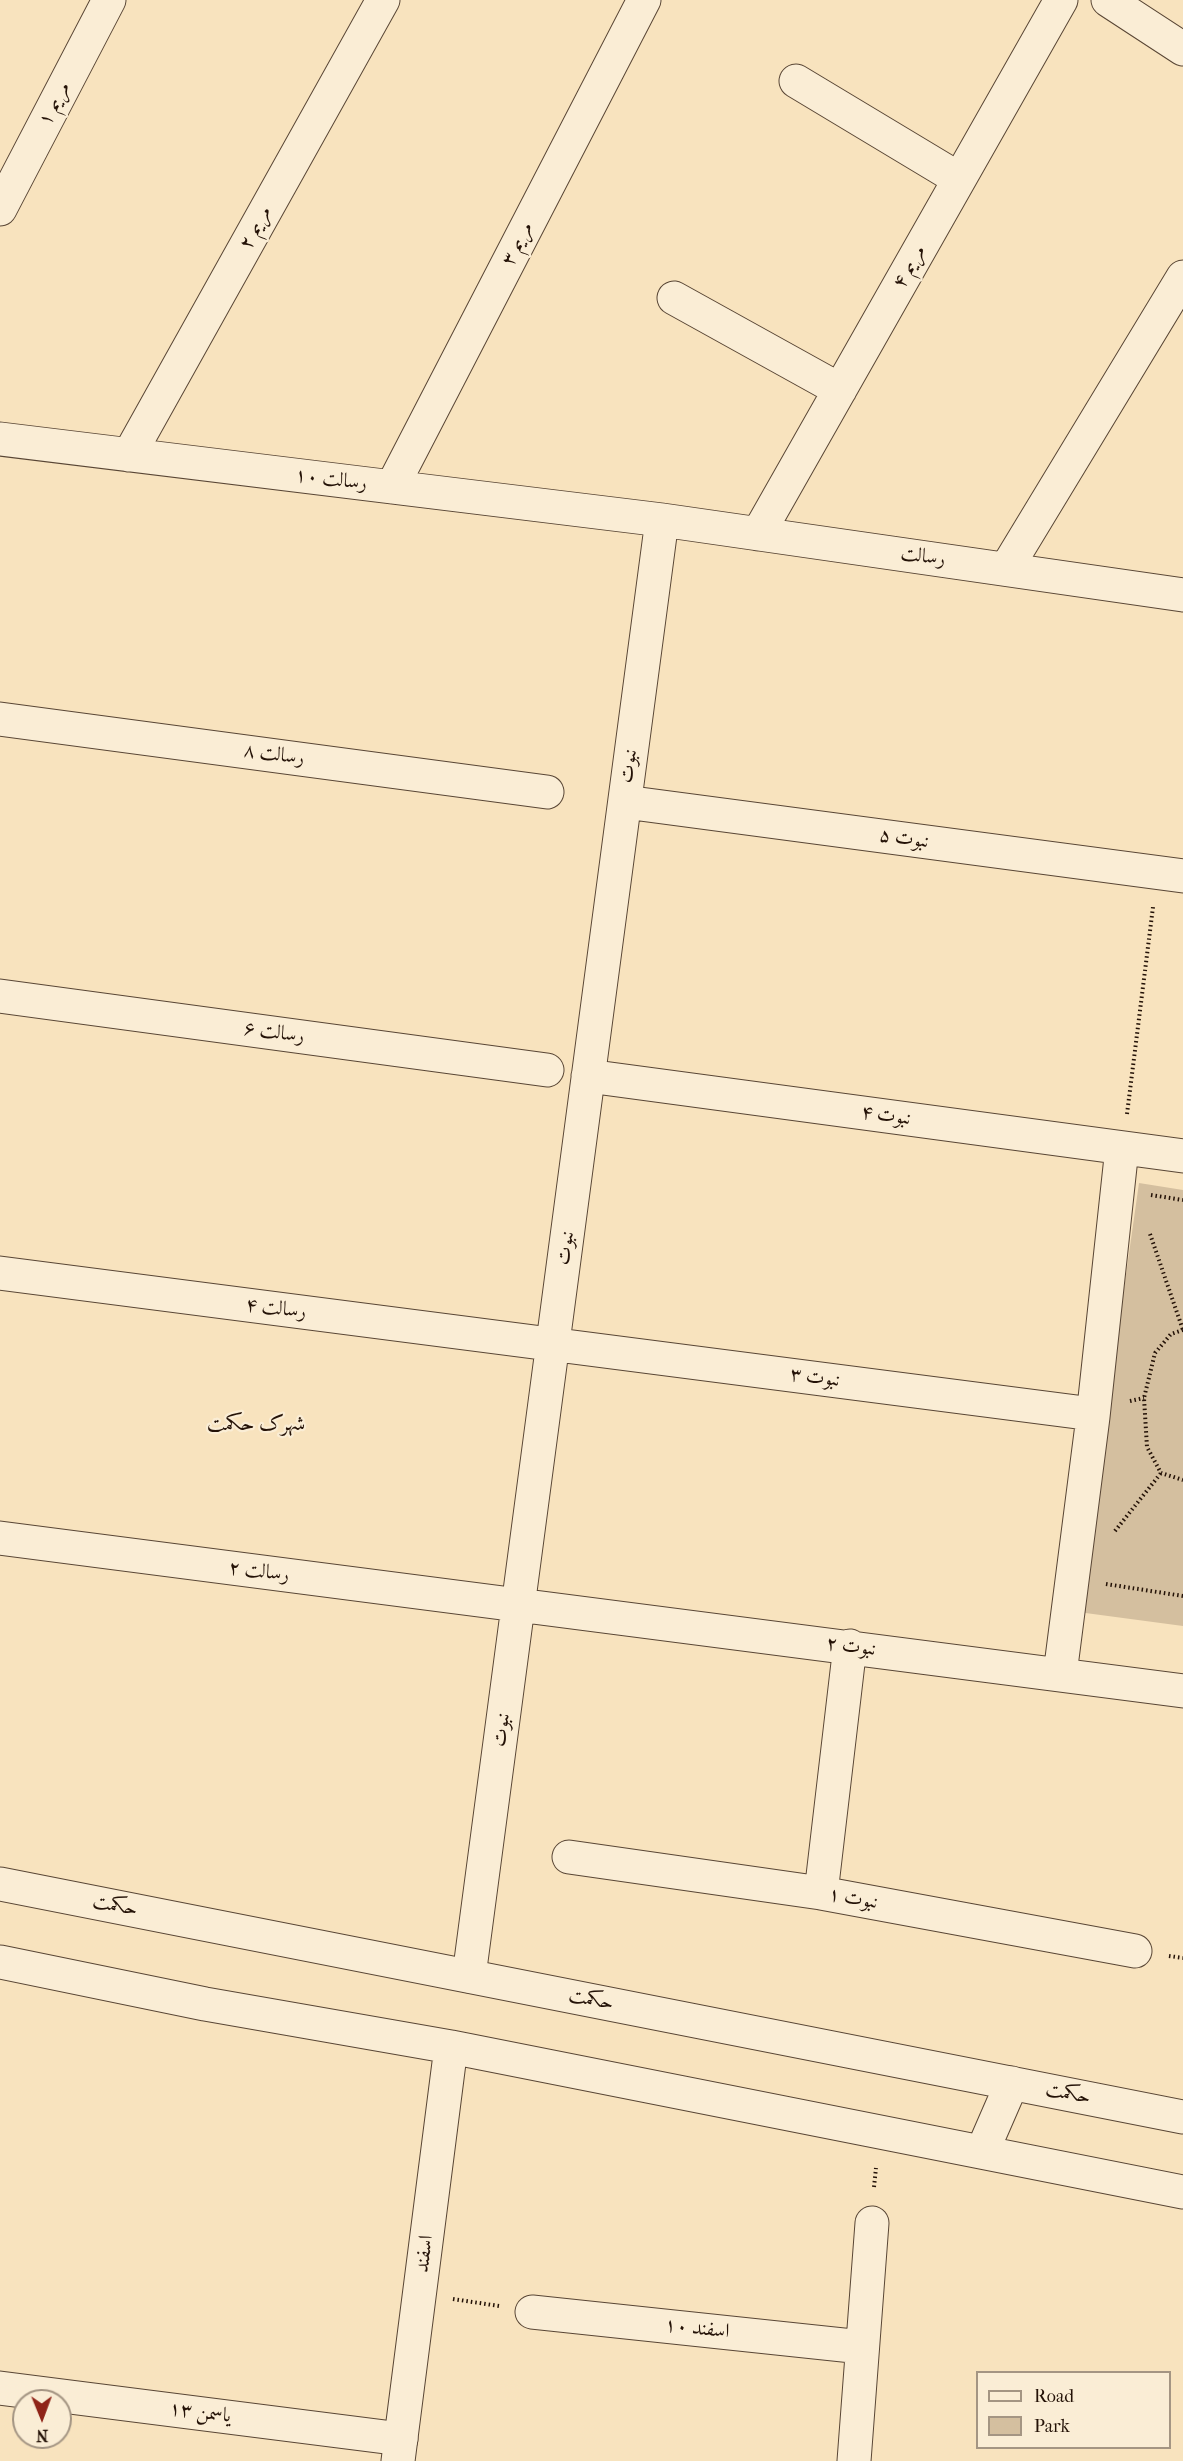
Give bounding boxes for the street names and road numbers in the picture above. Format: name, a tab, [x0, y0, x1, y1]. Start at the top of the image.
street label: مریم ۱	[34, 78, 76, 130]
street label: مریم ۲	[234, 202, 278, 254]
street label: مریم ۳	[497, 218, 539, 270]
street label: مریم ۴	[888, 241, 932, 293]
street label: رسالت ۱۰	[293, 464, 369, 496]
street label: رسالت	[899, 542, 947, 572]
street label: رسالت ۸	[242, 739, 306, 771]
street label: نبوت	[615, 747, 643, 785]
street label: نبوت ۵	[877, 824, 931, 854]
street label: رسالت ۶	[242, 1017, 306, 1049]
street label: نبوت ۴	[859, 1101, 913, 1131]
street label: نبوت	[552, 1229, 580, 1267]
street label: رسالت ۴	[244, 1293, 308, 1325]
street label: نبوت ۳	[789, 1363, 841, 1393]
street label: رسالت ۲	[227, 1556, 291, 1588]
street label: نبوت ۲	[825, 1632, 877, 1662]
street label: نبوت	[488, 1712, 516, 1748]
street label: نبوت ۱	[826, 1883, 880, 1915]
street label: حکمت	[90, 1890, 140, 1922]
street label: حکمت	[566, 1984, 616, 2016]
street label: حکمت	[1043, 2078, 1093, 2110]
street label: اسفند	[411, 2234, 439, 2274]
street label: اسفند ۱۰	[663, 2314, 731, 2344]
street label: یاسمن ۱۳	[168, 2397, 232, 2429]

